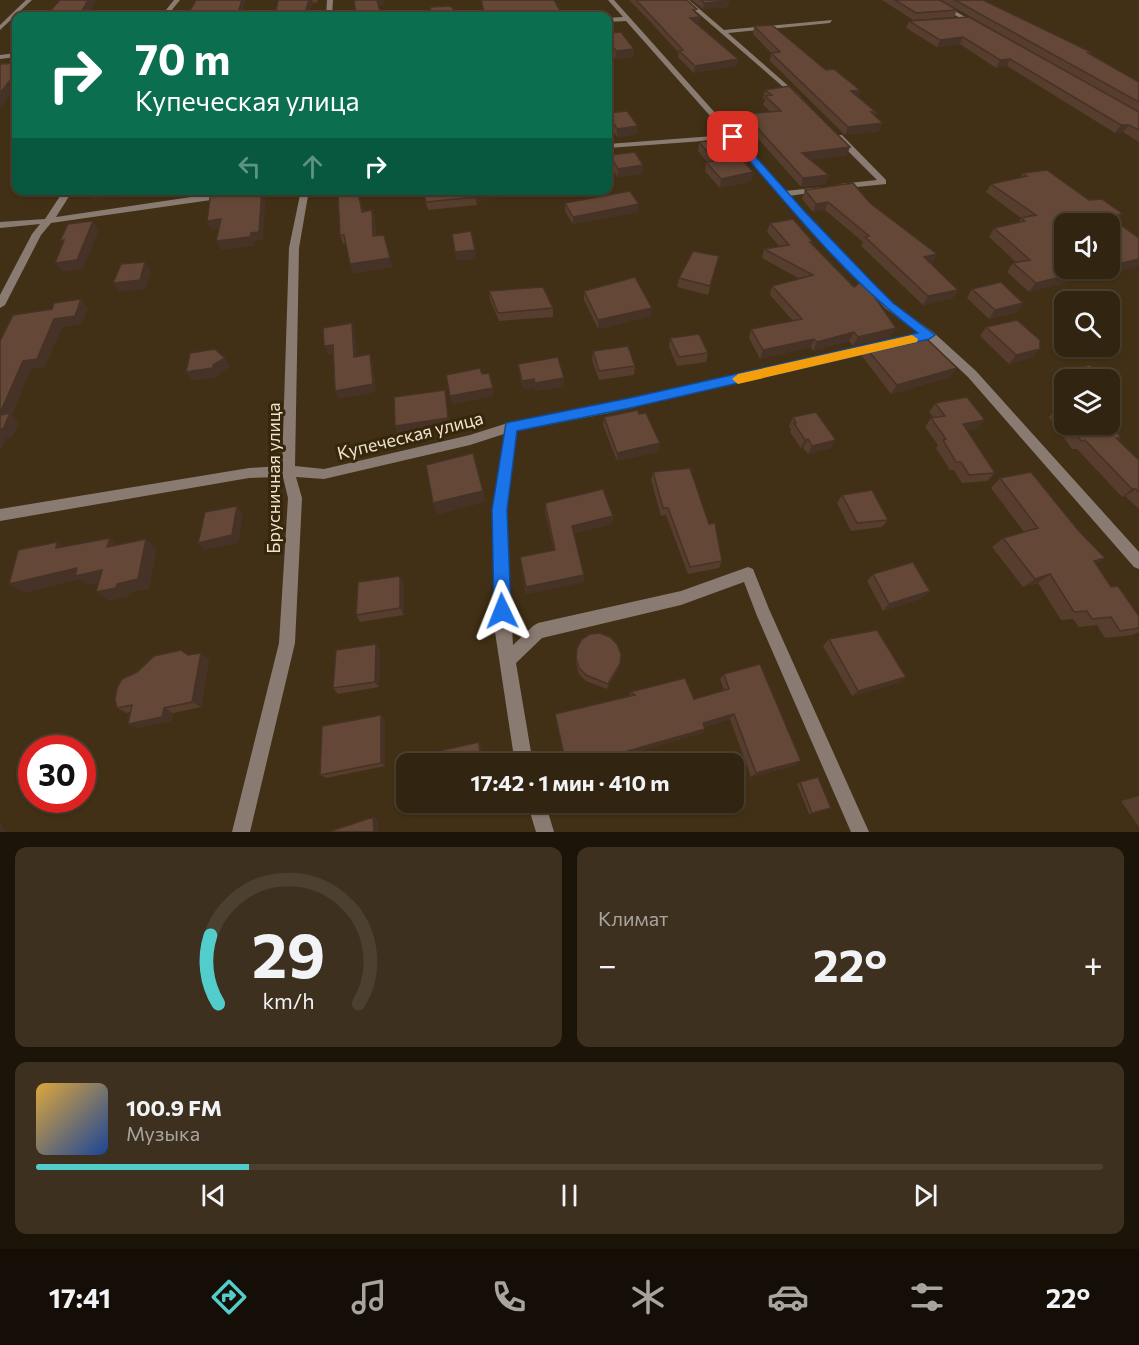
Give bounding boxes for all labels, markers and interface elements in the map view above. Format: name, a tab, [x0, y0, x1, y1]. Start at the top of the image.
text: 70 m	[135, 32, 230, 84]
icon: right	[36, 36, 114, 114]
text: Купеческая улица	[135, 84, 359, 117]
pin	[707, 111, 758, 162]
icon: arrive	[716, 120, 749, 153]
icon: left	[233, 150, 266, 183]
icon: ahead	[296, 150, 329, 183]
icon: right	[359, 150, 392, 183]
map controls	[1054, 213, 1120, 435]
button: sound	[1054, 213, 1120, 279]
button: search	[1054, 291, 1120, 357]
button: layers	[1054, 369, 1120, 435]
street label: Брусничная улица	[262, 402, 284, 554]
street label: Купеческая улица	[335, 406, 485, 464]
position arrow	[470, 579, 534, 643]
speed limit sign: 30	[18, 735, 96, 813]
text: 17:42 · 1 мин · 410 m	[471, 769, 669, 796]
text: Климат	[598, 906, 668, 930]
text: 29	[252, 915, 325, 991]
text: 22°	[813, 936, 887, 991]
text: −	[598, 943, 617, 984]
text: +	[1084, 943, 1103, 984]
text: km/h	[262, 987, 315, 1013]
text: 100.9 FM	[126, 1094, 222, 1121]
text: Музыка	[126, 1121, 200, 1145]
icon: previous	[197, 1179, 230, 1212]
icon: pause	[553, 1179, 586, 1212]
icon: next	[909, 1179, 942, 1212]
icon: directions	[208, 1276, 250, 1318]
icon: music	[348, 1276, 390, 1318]
icon: phone	[488, 1276, 530, 1318]
icon: climate	[627, 1276, 669, 1318]
icon: car	[767, 1276, 809, 1318]
icon: filters	[906, 1276, 948, 1318]
text: 17:41	[49, 1281, 111, 1314]
text: 22°	[1046, 1281, 1090, 1314]

